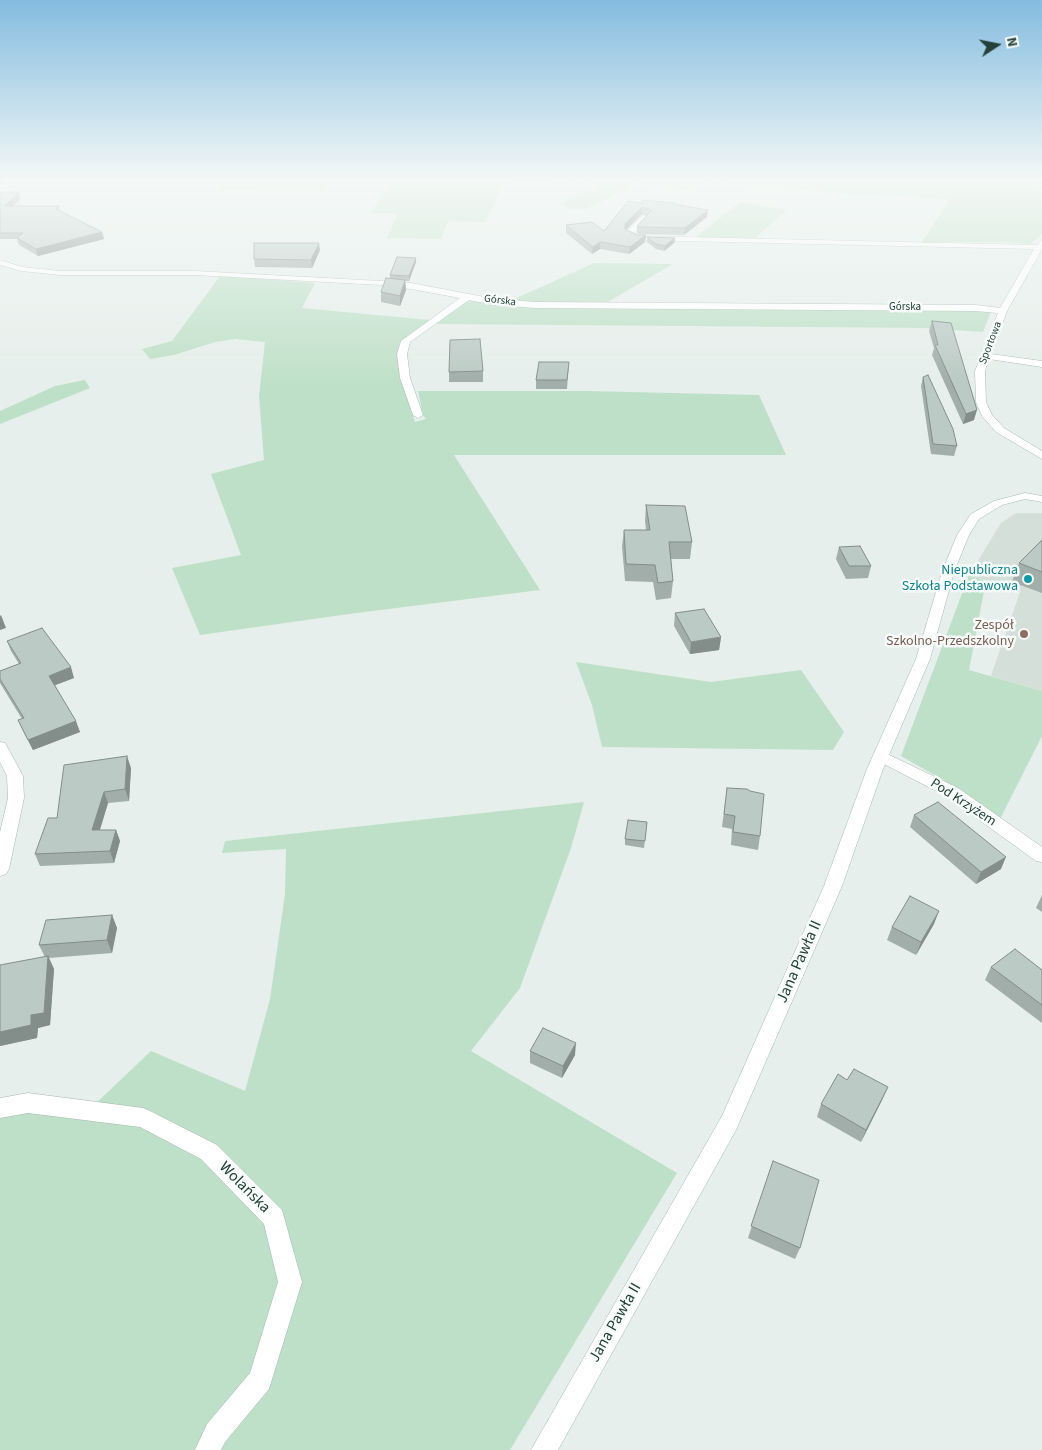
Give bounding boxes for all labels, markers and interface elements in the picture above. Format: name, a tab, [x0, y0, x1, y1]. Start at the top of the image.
north arrow	[972, 20, 1022, 70]
text: N	[1001, 36, 1022, 49]
street label: Górska	[483, 292, 517, 310]
street label: Górska	[889, 301, 921, 315]
street label: Sportowa	[977, 320, 1005, 366]
place label: Niepubliczna Szkoła Podstawowa	[902, 563, 1018, 596]
marker: Niepubliczna Szkoła Podstawowa	[1022, 573, 1034, 585]
place label: Zespół Szkolno-Przedszkolny	[886, 618, 1014, 650]
marker: Zespół Szkolno-Przedszkolny	[1018, 628, 1030, 640]
street label: Pod Krzyżem	[927, 775, 999, 831]
street label: Jana Pawła II	[773, 918, 827, 1006]
street label: Wolańska	[214, 1158, 274, 1218]
street label: Jana Pawła II	[586, 1280, 646, 1366]

